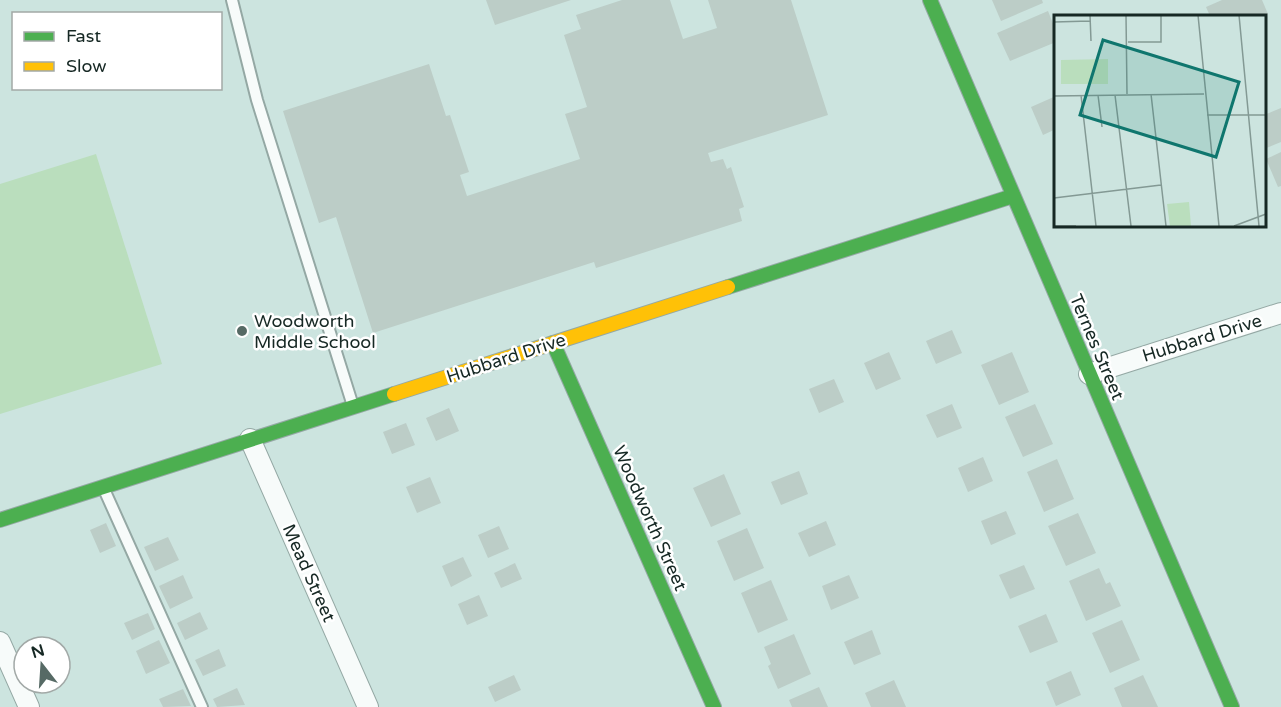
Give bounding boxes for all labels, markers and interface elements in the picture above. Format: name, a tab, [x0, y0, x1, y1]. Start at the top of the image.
legend	[12, 12, 222, 90]
inset map	[1054, 15, 1266, 226]
text: Fast	[66, 25, 101, 47]
text: Slow	[66, 55, 107, 77]
street label: Ternes Street	[1065, 291, 1129, 403]
street label: Hubbard Drive	[1139, 309, 1265, 367]
place label: Woodworth Middle School	[254, 310, 376, 353]
marker: Woodworth Middle School	[235, 324, 249, 338]
street label: Hubbard Drive	[444, 328, 568, 388]
street label: Woodworth Street	[608, 442, 692, 594]
street label: Mead Street	[278, 521, 340, 626]
north arrow	[12, 635, 72, 695]
text: N	[29, 640, 47, 663]

